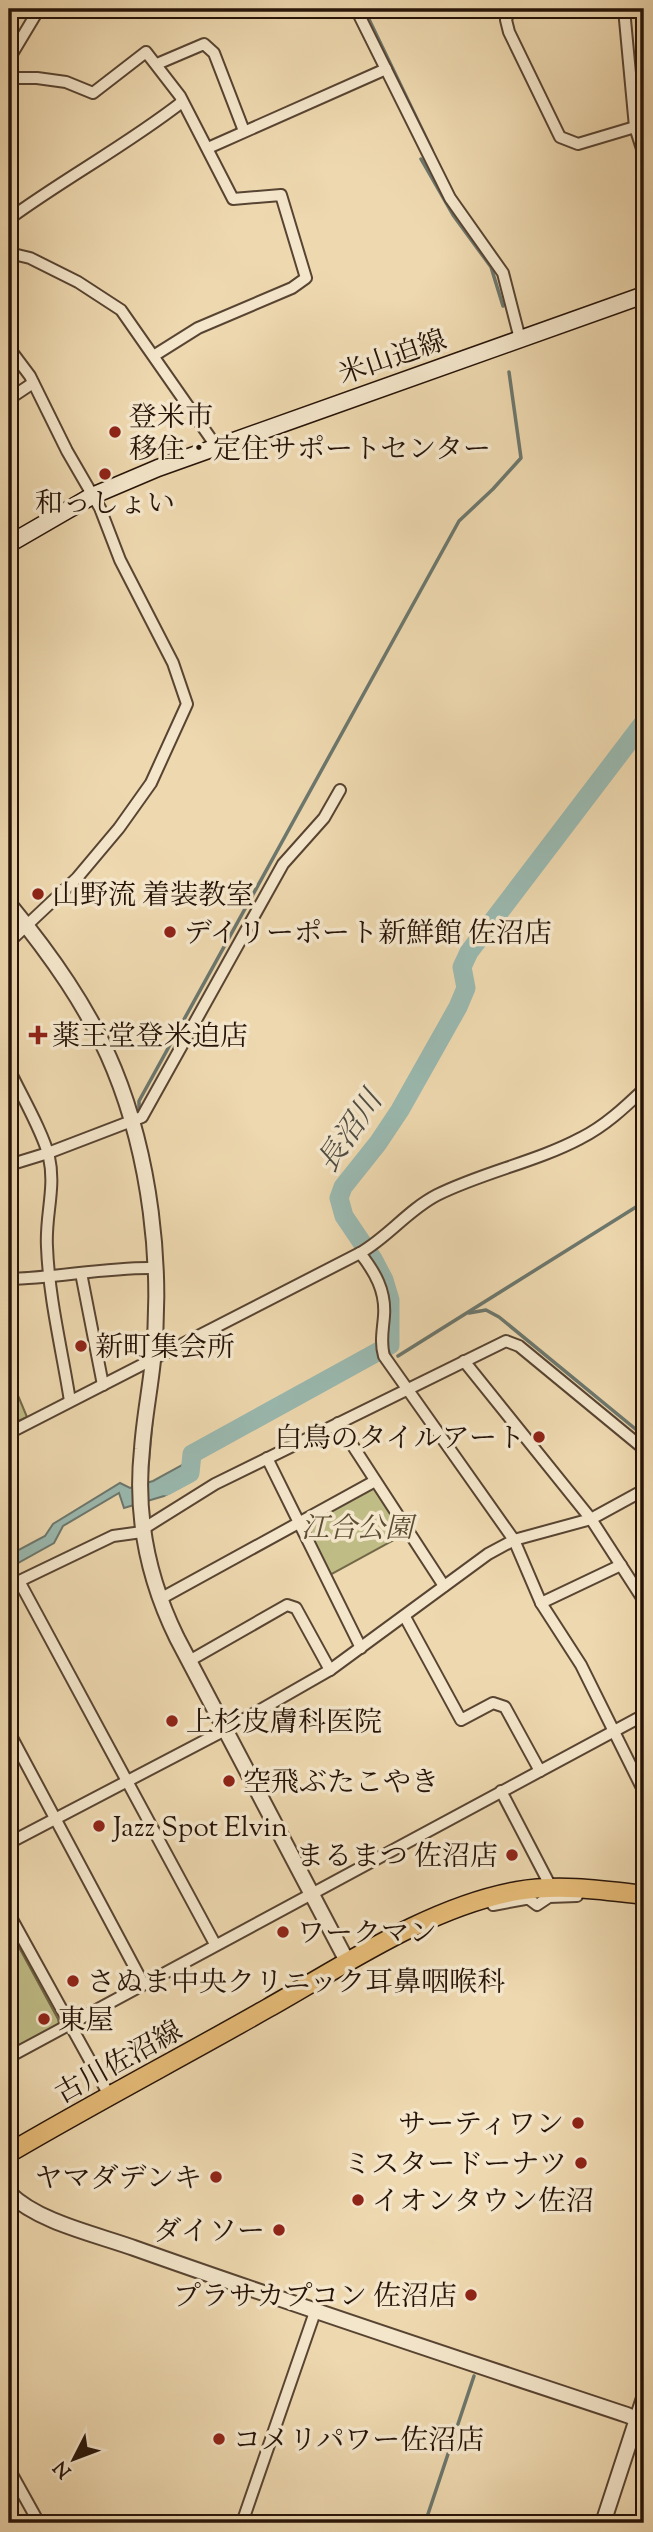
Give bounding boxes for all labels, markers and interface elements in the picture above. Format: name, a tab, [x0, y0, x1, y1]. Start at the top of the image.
street label: 米山迫線	[334, 322, 452, 396]
place label: 登米市 移住・定住サポートセンター	[129, 399, 491, 471]
marker: 登米市 移住・定住サポートセンター	[107, 424, 123, 440]
marker: 和っしょい	[97, 466, 113, 482]
place label: 和っしょい	[35, 485, 175, 525]
place label: 山野流 着装教室	[52, 877, 254, 917]
marker: 山野流 着装教室	[30, 886, 46, 902]
place label: デイリーポート新鮮館 佐沼店	[184, 915, 552, 955]
marker: デイリーポート新鮮館 佐沼店	[162, 924, 178, 940]
place label: 薬王堂登米迫店	[52, 1018, 248, 1058]
marker: 薬王堂登米迫店	[30, 1027, 46, 1043]
water label: 長沼川	[308, 1081, 396, 1182]
place label: 新町集会所	[95, 1329, 235, 1369]
marker: 新町集会所	[73, 1338, 89, 1354]
place label: 白鳥のタイルアート	[274, 1420, 525, 1460]
marker: 白鳥のタイルアート	[531, 1429, 547, 1445]
park label: 江合公園	[301, 1510, 417, 1550]
place label: 上杉皮膚科医院	[186, 1704, 382, 1744]
marker: 上杉皮膚科医院	[164, 1713, 180, 1729]
place label: 空飛ぶたこやき	[243, 1764, 439, 1804]
marker: 空飛ぶたこやき	[221, 1773, 237, 1789]
place label: Jazz Spot Elvin	[111, 1809, 288, 1849]
marker: Jazz Spot Elvin	[91, 1818, 107, 1834]
place label: まるまつ 佐沼店	[296, 1838, 498, 1878]
marker: まるまつ 佐沼店	[504, 1847, 520, 1863]
place label: ワークマン	[297, 1915, 437, 1955]
marker: ワークマン	[275, 1924, 291, 1940]
place label: さぬま中央クリニック耳鼻咽喉科	[87, 1964, 505, 2004]
marker: さぬま中央クリニック耳鼻咽喉科	[65, 1973, 81, 1989]
place label: 東屋	[58, 2002, 114, 2042]
marker: 東屋	[36, 2011, 52, 2027]
street label: 古川佐沼線	[49, 2012, 190, 2115]
place label: サーティワン	[398, 2106, 564, 2146]
marker: サーティワン	[570, 2115, 586, 2131]
place label: ミスタードーナツ	[343, 2146, 567, 2186]
marker: ミスタードーナツ	[573, 2155, 589, 2171]
place label: ヤマダデンキ	[35, 2160, 202, 2200]
marker: ヤマダデンキ	[208, 2169, 224, 2185]
place label: イオンタウン佐沼	[372, 2183, 594, 2223]
marker: イオンタウン佐沼	[350, 2192, 366, 2208]
place label: ダイソー	[154, 2213, 265, 2253]
marker: ダイソー	[271, 2222, 287, 2238]
place label: プラサカプコン 佐沼店	[173, 2278, 457, 2318]
marker: プラサカプコン 佐沼店	[463, 2287, 479, 2303]
place label: コメリパワー佐沼店	[233, 2422, 484, 2462]
north arrow	[38, 2424, 108, 2494]
marker: コメリパワー佐沼店	[211, 2431, 227, 2447]
text: N	[48, 2454, 78, 2483]

